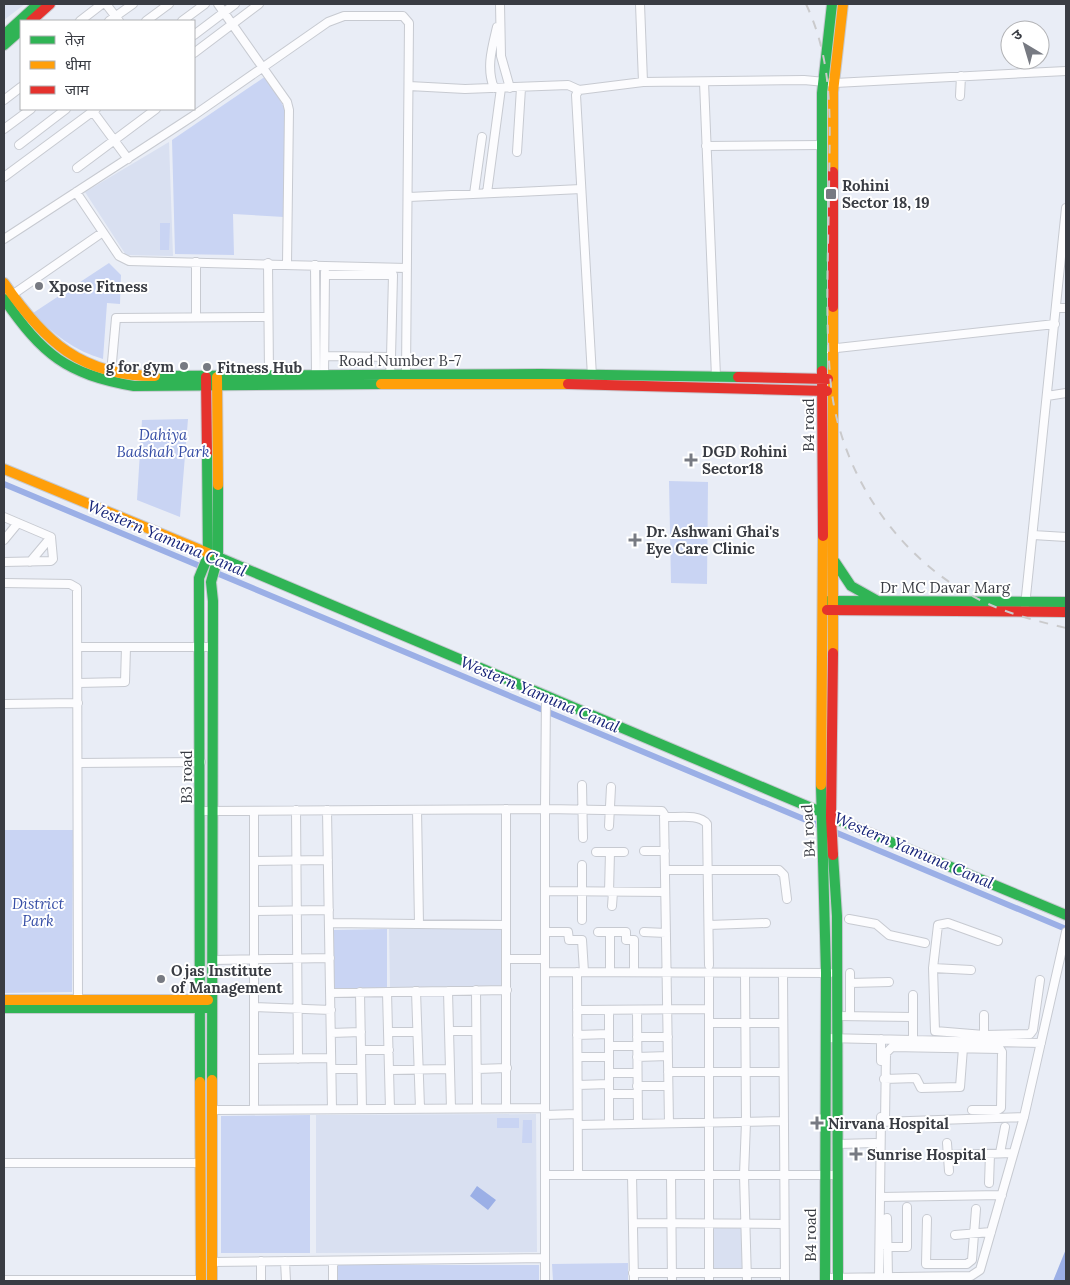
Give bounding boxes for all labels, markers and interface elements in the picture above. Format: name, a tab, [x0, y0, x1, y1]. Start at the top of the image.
legend	[20, 20, 195, 110]
north arrow	[1000, 20, 1050, 70]
text: उ	[1008, 25, 1026, 44]
text: तेज़	[65, 30, 86, 49]
text: धीमा	[65, 55, 92, 74]
text: जाम	[65, 80, 90, 99]
place label: Rohini Sector 18, 19	[842, 176, 930, 212]
marker: Rohini Sector 18, 19	[824, 187, 838, 201]
place label: Xpose Fitness	[49, 277, 148, 296]
marker: Xpose Fitness	[33, 280, 45, 292]
street label: Road Number B-7	[339, 351, 461, 370]
place label: g for gym	[106, 357, 174, 376]
place label: Fitness Hub	[217, 358, 303, 377]
marker: g for gym	[178, 360, 190, 372]
marker: Fitness Hub	[201, 361, 213, 373]
street label: B4 road	[799, 398, 818, 452]
park label: Dahiya Badshah Park	[116, 425, 210, 461]
place label: DGD Rohini Sector18	[702, 442, 787, 478]
marker: DGD Rohini Sector18	[684, 453, 698, 467]
water label: Western Yamuna Canal	[84, 495, 250, 581]
place label: Dr. Ashwani Ghai's Eye Care Clinic	[646, 522, 779, 558]
marker: Dr. Ashwani Ghai's Eye Care Clinic	[628, 533, 642, 547]
street label: Dr MC Davar Marg	[880, 578, 1011, 597]
water label: Western Yamuna Canal	[457, 651, 623, 737]
street label: B3 road	[177, 750, 196, 804]
street label: B4 road	[797, 804, 819, 858]
water label: Western Yamuna Canal	[831, 807, 997, 893]
park label: District Park	[12, 894, 65, 930]
place label: Ojas Institute of Management	[171, 961, 283, 997]
marker: Ojas Institute of Management	[155, 973, 167, 985]
place label: Nirvana Hospital	[828, 1114, 949, 1133]
marker: Nirvana Hospital	[810, 1116, 824, 1130]
place label: Sunrise Hospital	[867, 1145, 986, 1164]
marker: Sunrise Hospital	[849, 1147, 863, 1161]
street label: B4 road	[801, 1208, 820, 1262]

